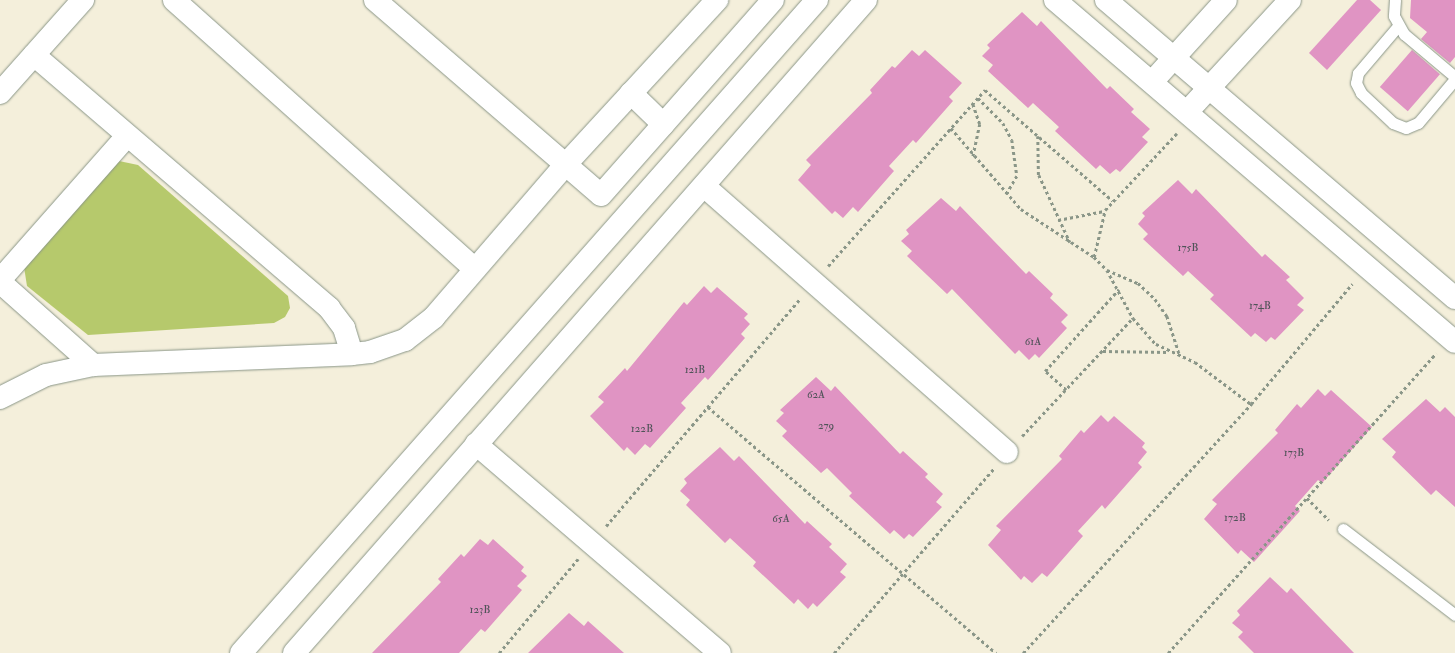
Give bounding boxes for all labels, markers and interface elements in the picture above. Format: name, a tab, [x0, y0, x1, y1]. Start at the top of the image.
house number: 175B	[1177, 241, 1199, 255]
house number: 174B	[1249, 299, 1271, 313]
house number: 61A	[1025, 335, 1041, 349]
house number: 121B	[685, 363, 705, 377]
house number: 62A	[807, 388, 825, 402]
house number: 279	[818, 419, 834, 433]
house number: 122B	[631, 422, 653, 436]
house number: 173B	[1284, 446, 1304, 460]
house number: 172B	[1224, 511, 1246, 525]
house number: 65A	[772, 512, 790, 526]
house number: 123B	[470, 603, 490, 617]

